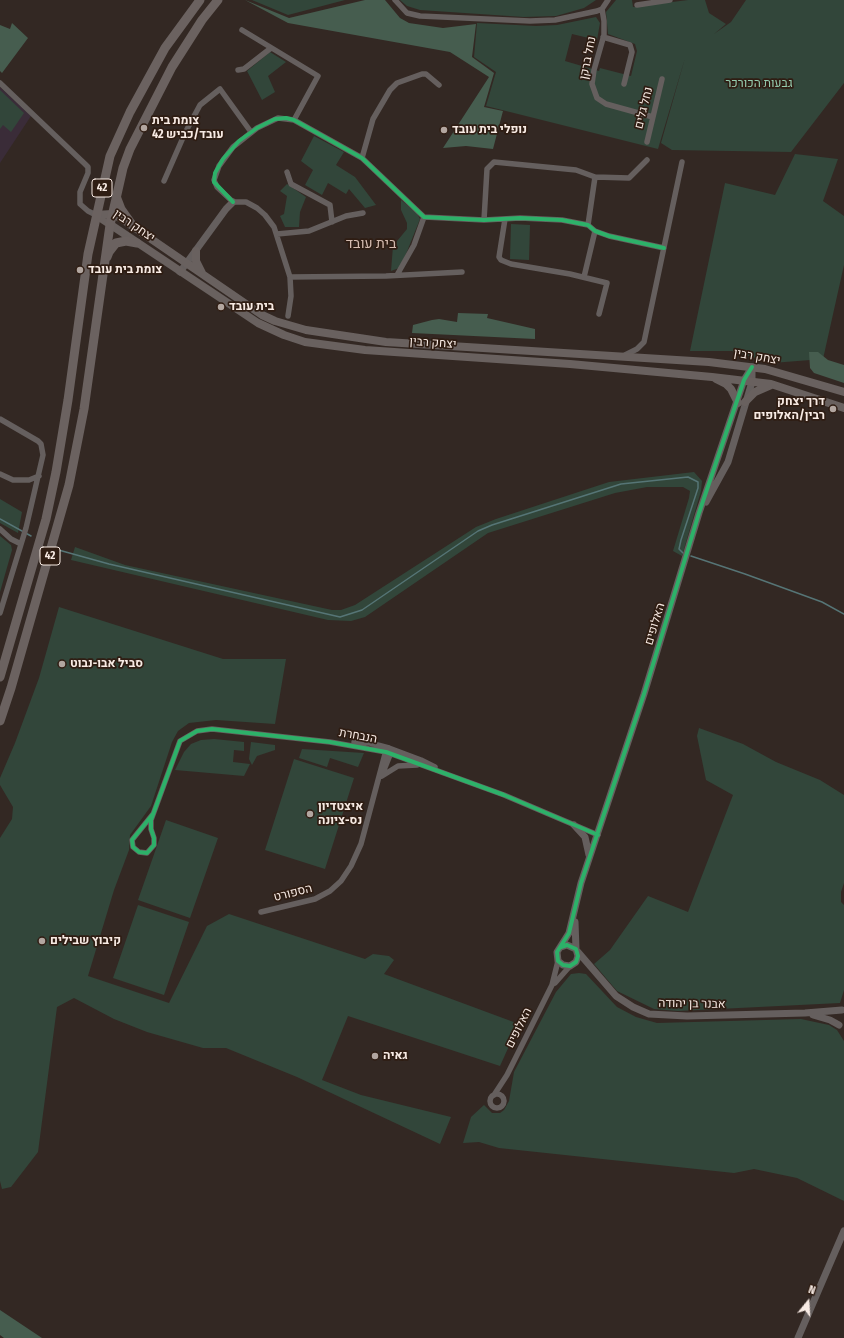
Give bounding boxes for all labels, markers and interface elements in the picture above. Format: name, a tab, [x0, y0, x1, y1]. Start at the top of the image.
street label: נחל ברקן	[577, 35, 599, 81]
park label: גבעות הכורכר	[725, 77, 793, 91]
street label: נחל גלים	[632, 86, 656, 130]
place label: צומת בית עובד/כביש 42	[152, 114, 224, 142]
marker: צומת בית עובד/כביש 42	[139, 123, 149, 133]
place label: נופלי בית עובד	[452, 123, 527, 137]
marker: נופלי בית עובד	[439, 125, 449, 135]
road number: 42	[92, 179, 112, 197]
street label: יצחק רבין	[110, 207, 158, 245]
district label: בית עובד	[346, 236, 396, 252]
place label: צומת בית עובד	[88, 263, 162, 277]
marker: צומת בית עובד	[75, 265, 85, 275]
place label: בית עובד	[229, 300, 274, 314]
marker: בית עובד	[216, 302, 226, 312]
street label: יצחק רבין	[409, 334, 457, 352]
street label: יצחק רבין	[733, 346, 781, 368]
place label: דרך יצחק רבין/האלופים	[753, 395, 825, 423]
marker: דרך יצחק רבין/האלופים	[828, 404, 838, 414]
road number: 42	[40, 547, 60, 565]
street label: האלופים	[642, 601, 668, 647]
place label: סביל אבו-נבוט	[70, 657, 143, 671]
marker: סביל אבו-נבוט	[57, 659, 67, 669]
street label: הנבחרת	[338, 726, 378, 746]
place label: איצטדיון נס-ציונה	[318, 800, 363, 828]
marker: איצטדיון נס-ציונה	[305, 809, 315, 819]
street label: הספורט	[272, 881, 314, 905]
place label: קיבוץ שבילים	[50, 934, 121, 948]
marker: קיבוץ שבילים	[37, 936, 47, 946]
street label: אבנר בן יהודה	[658, 996, 726, 1012]
street label: האלופים	[503, 1005, 535, 1051]
place label: גאיה	[383, 1049, 408, 1063]
marker: גאיה	[370, 1051, 380, 1061]
north arrow	[788, 1282, 828, 1322]
text: N	[807, 1283, 817, 1297]

